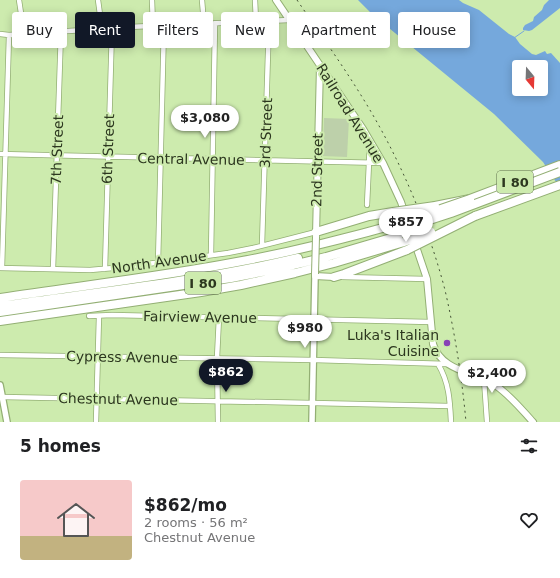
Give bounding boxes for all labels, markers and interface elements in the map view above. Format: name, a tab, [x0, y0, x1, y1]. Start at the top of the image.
chip: Buy	[12, 12, 67, 48]
chip: Rent	[75, 12, 135, 48]
chip: Filters	[143, 12, 213, 48]
chip: New	[221, 12, 279, 48]
chip: Apartment	[287, 12, 390, 48]
chip: House	[398, 12, 470, 48]
north arrow	[512, 60, 548, 96]
map controls	[512, 60, 548, 96]
street label: Railroad Avenue	[313, 61, 387, 165]
street label: 3rd Street	[257, 97, 275, 168]
pin: $3,080	[172, 105, 238, 139]
text: $3,080	[180, 110, 230, 125]
street label: 6th Street	[99, 113, 117, 184]
street label: 7th Street	[48, 114, 66, 185]
street label: 2nd Street	[308, 133, 326, 207]
street label: Central Avenue	[137, 150, 245, 168]
road number: I 80	[497, 171, 533, 193]
pin: $857	[382, 209, 430, 243]
text: $857	[388, 214, 424, 229]
street label: North Avenue	[111, 247, 207, 277]
road number: I 80	[185, 272, 221, 294]
street label: Fairview Avenue	[143, 308, 257, 326]
pin: $980	[281, 315, 329, 349]
text: $980	[287, 320, 323, 335]
place label: Luka's Italian Cuisine	[347, 327, 439, 359]
marker: Luka's Italian Cuisine	[442, 338, 452, 348]
street label: Cypress Avenue	[66, 348, 178, 366]
pin: $862	[202, 359, 250, 393]
pin: $2,400	[459, 360, 525, 394]
text: $862	[208, 364, 244, 379]
text: $2,400	[467, 365, 517, 380]
street label: Chestnut Avenue	[58, 390, 178, 408]
icon: filters	[518, 435, 540, 457]
text: 5 homes	[20, 436, 101, 456]
text: $862/mo	[144, 495, 227, 515]
icon: home	[52, 496, 100, 544]
icon: heart	[518, 509, 540, 531]
text: 2 rooms · 56 m²	[144, 515, 248, 530]
text: Chestnut Avenue	[144, 530, 255, 545]

